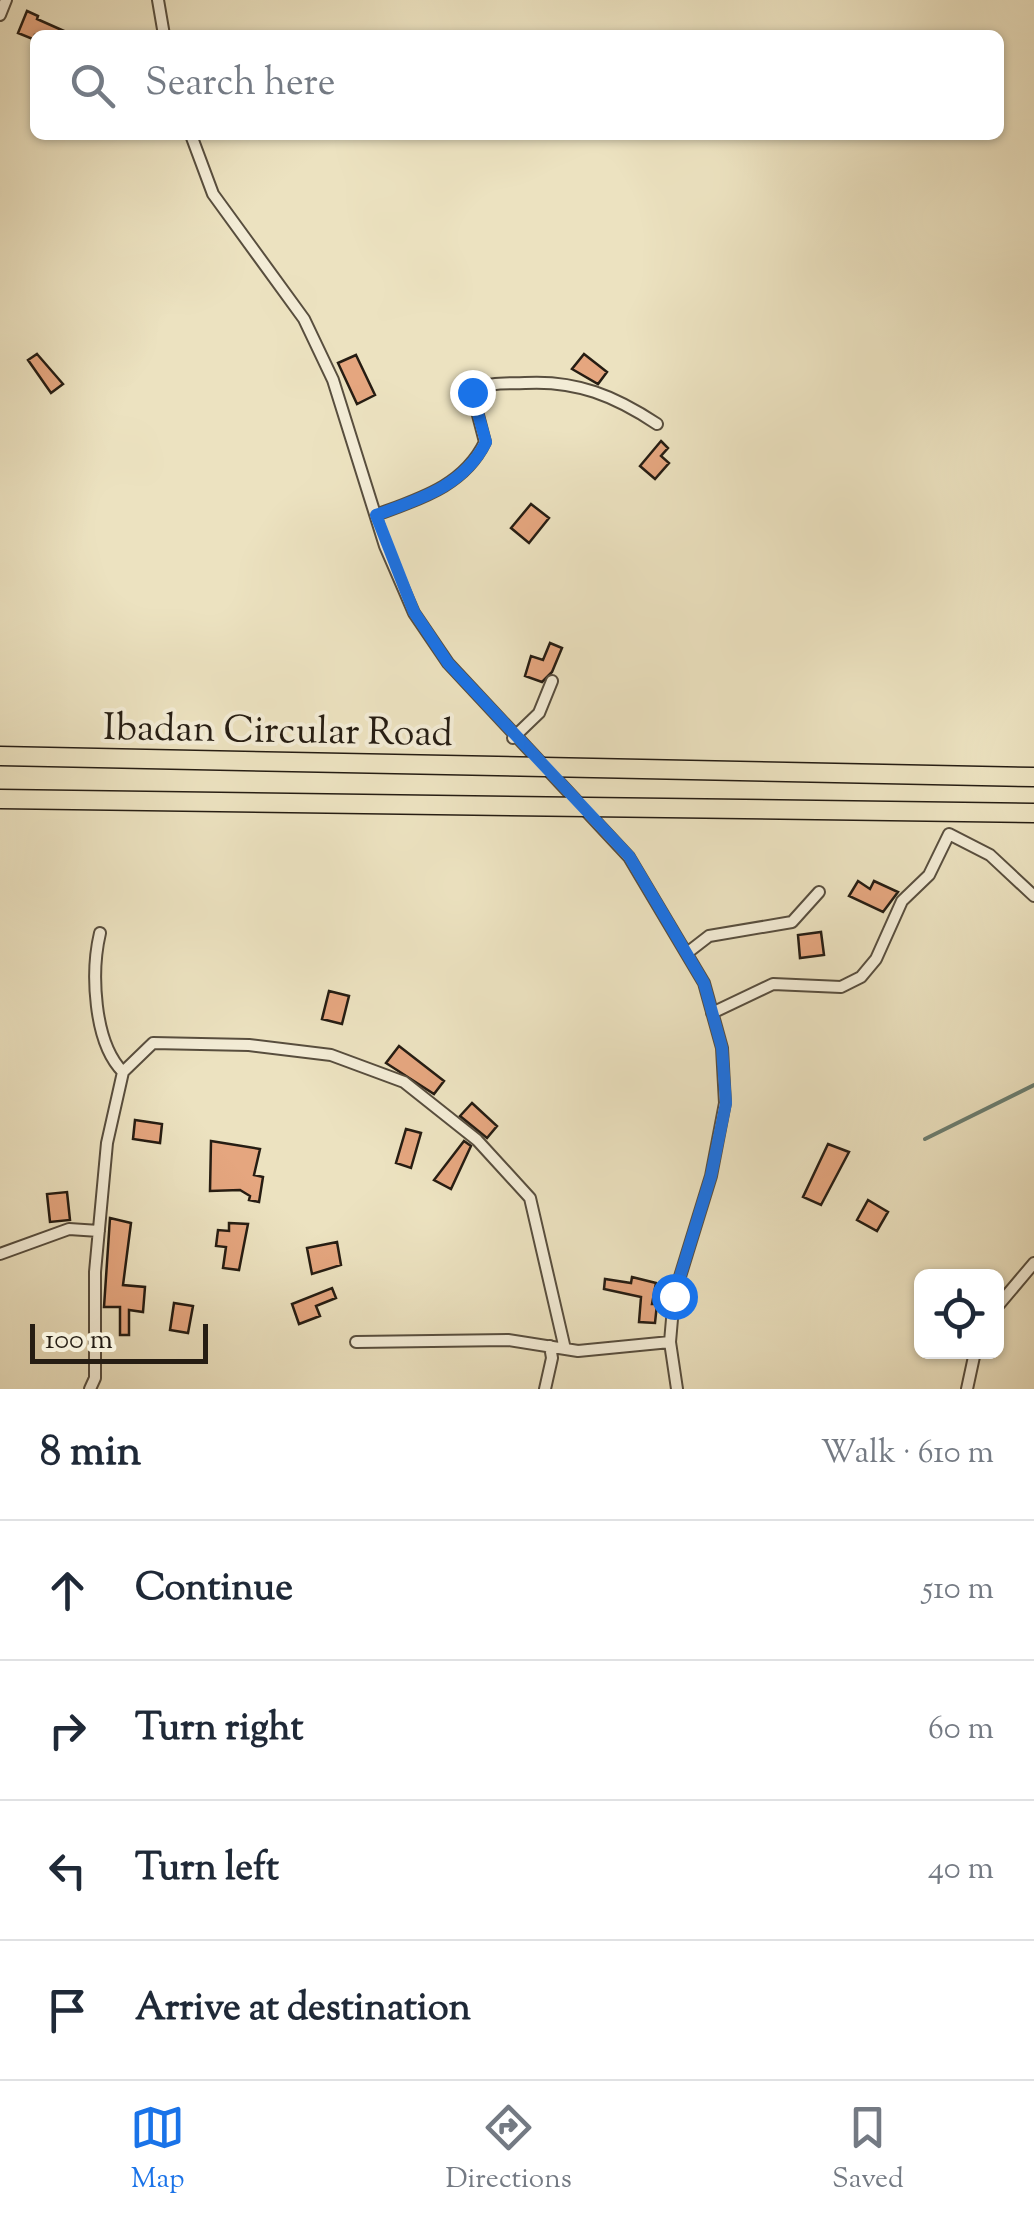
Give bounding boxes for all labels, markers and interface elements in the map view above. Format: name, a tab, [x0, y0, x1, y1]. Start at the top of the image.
search box	[30, 30, 1004, 140]
icon: search	[65, 58, 120, 113]
text: Search here	[145, 58, 336, 112]
route end	[450, 370, 496, 416]
street label: Ibadan Circular Road	[103, 703, 453, 763]
map controls	[914, 1269, 1004, 1359]
button: locate	[914, 1269, 1004, 1359]
route start	[652, 1274, 698, 1320]
scale bar	[30, 1319, 208, 1364]
text: 100 m	[45, 1321, 113, 1361]
text: 8 min	[40, 1424, 141, 1484]
text: Walk · 610 m	[821, 1431, 994, 1477]
icon: ahead	[40, 1563, 95, 1618]
text: Continue	[135, 1563, 293, 1617]
text: 510 m	[922, 1567, 994, 1613]
icon: right	[40, 1703, 95, 1758]
text: Turn right	[135, 1703, 303, 1757]
text: 60 m	[928, 1707, 994, 1753]
icon: left	[40, 1843, 95, 1898]
text: Turn left	[135, 1843, 279, 1897]
text: 40 m	[928, 1847, 994, 1893]
icon: arrive	[40, 1983, 95, 2038]
text: Arrive at destination	[135, 1983, 471, 2037]
tab: Map	[130, 2100, 185, 2200]
tab: Directions	[445, 2100, 572, 2200]
tab: Saved	[832, 2100, 904, 2200]

